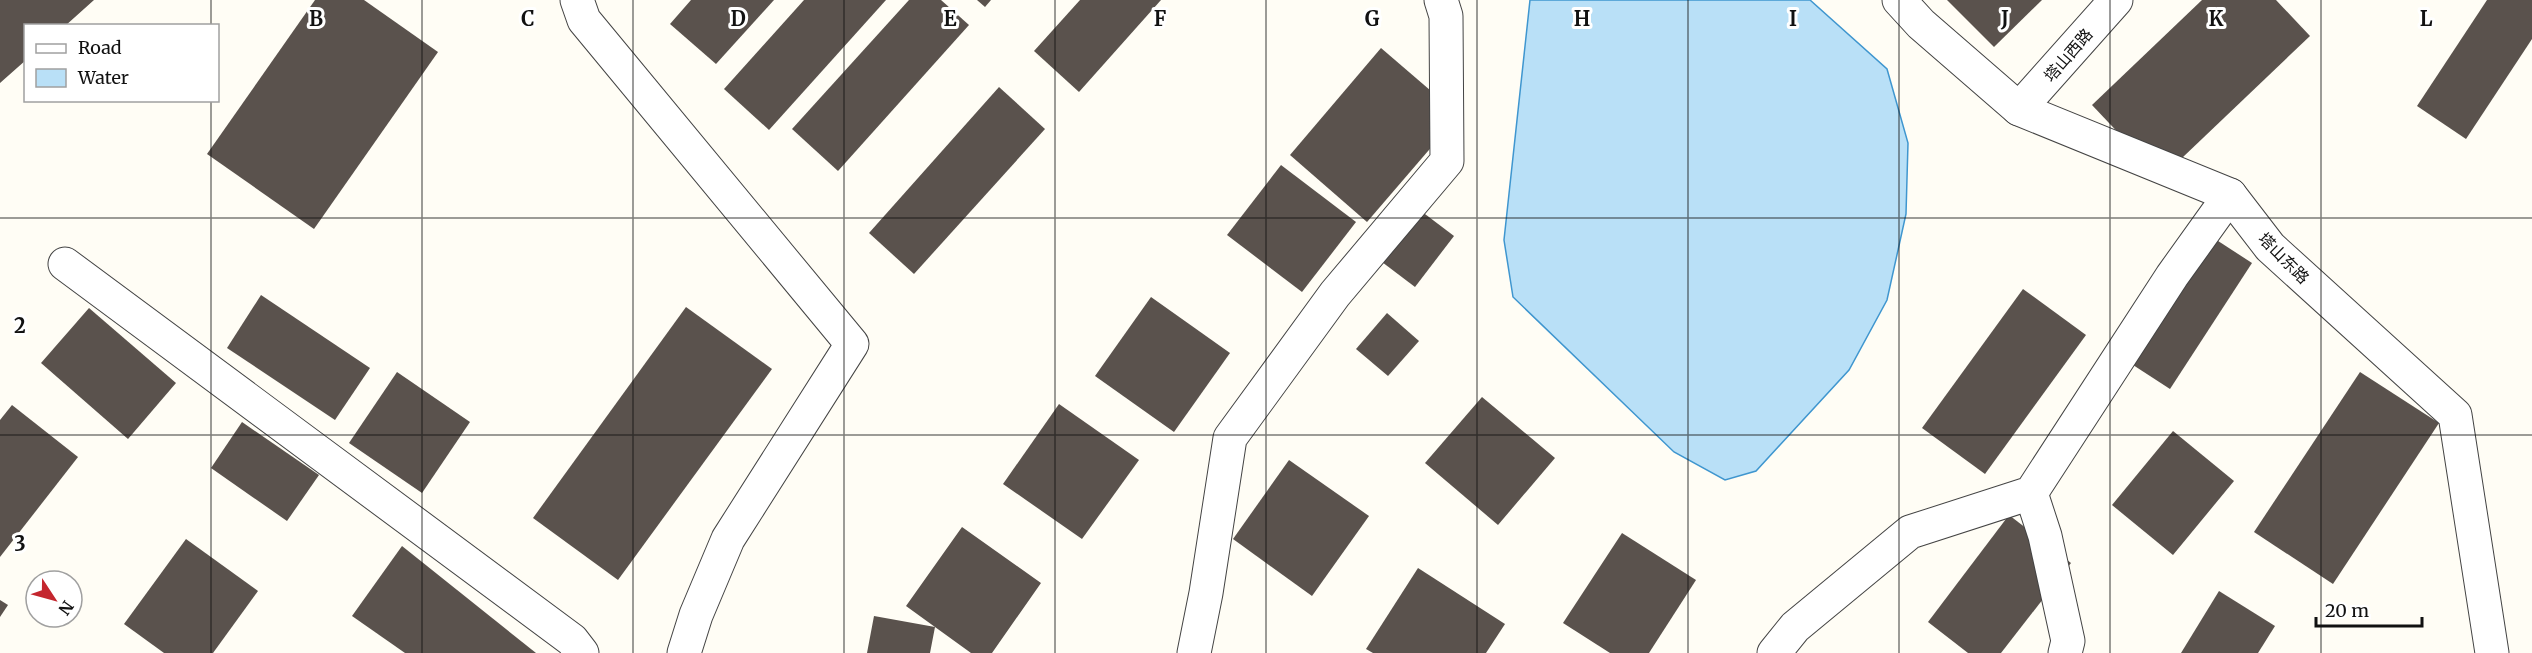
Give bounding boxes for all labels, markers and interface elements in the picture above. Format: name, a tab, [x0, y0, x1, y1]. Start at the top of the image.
text: B	[309, 6, 323, 31]
text: C	[521, 6, 535, 31]
text: D	[730, 6, 746, 31]
text: E	[943, 6, 957, 31]
text: F	[1154, 6, 1167, 31]
text: G	[1365, 6, 1380, 31]
text: H	[1574, 6, 1590, 31]
text: I	[1789, 6, 1797, 31]
text: J	[2000, 6, 2009, 31]
text: K	[2209, 6, 2224, 31]
text: L	[2420, 6, 2433, 31]
legend	[24, 24, 219, 102]
street label: 塔山西路	[2039, 24, 2097, 86]
text: Road	[78, 36, 122, 59]
text: Water	[77, 66, 129, 89]
street label: 塔山东路	[2254, 228, 2314, 288]
text: 2	[14, 313, 26, 338]
text: 3	[14, 531, 26, 556]
north arrow	[24, 569, 84, 629]
scale bar	[2316, 590, 2422, 628]
text: N	[54, 597, 78, 619]
text: 20 m	[2325, 599, 2369, 622]

